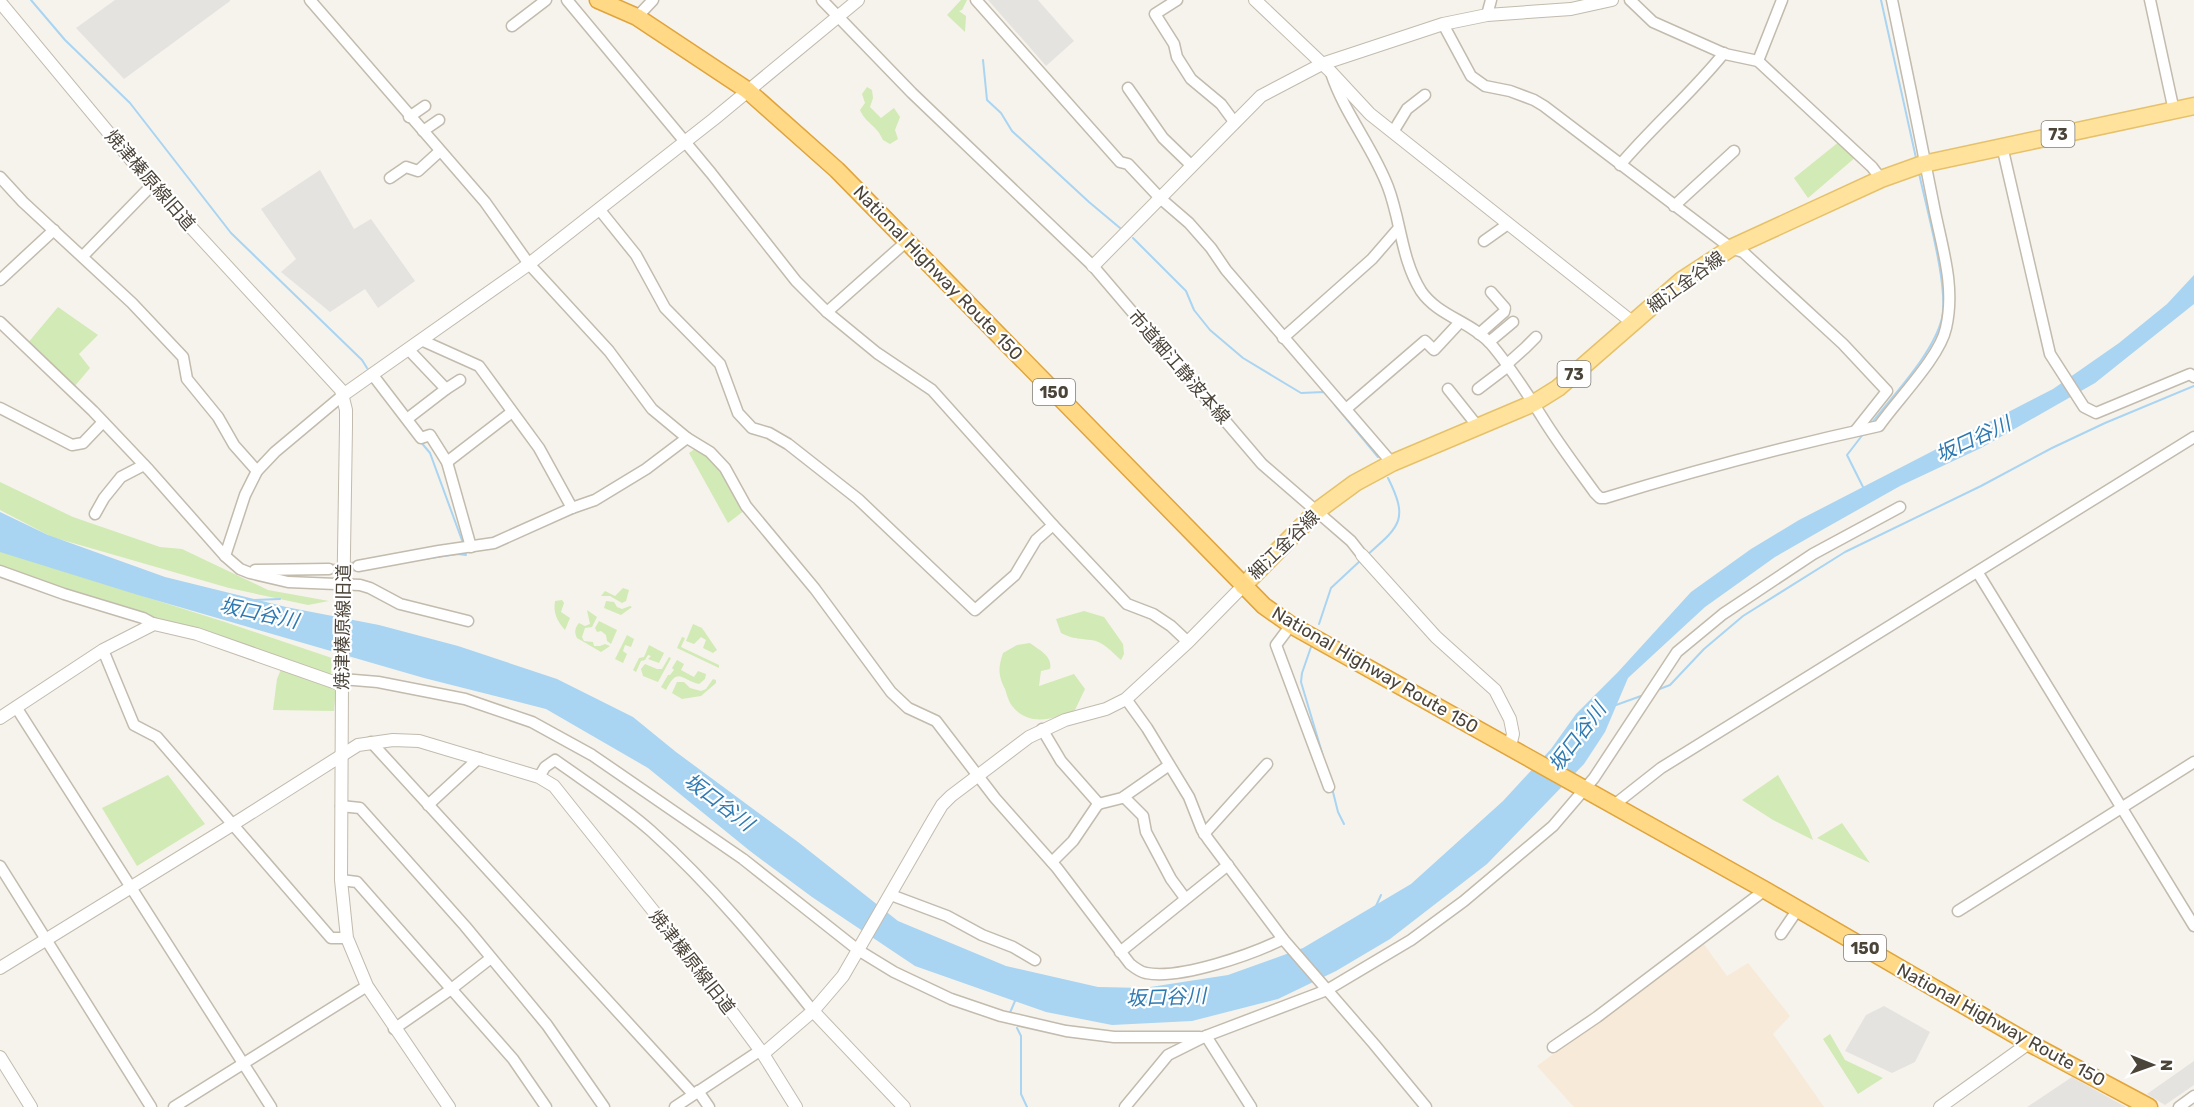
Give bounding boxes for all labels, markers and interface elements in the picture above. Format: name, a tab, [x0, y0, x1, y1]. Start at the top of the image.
road number: 73	[2042, 121, 2074, 147]
street label: 焼津榛原線旧道	[100, 125, 200, 235]
street label: National Highway Route 150	[849, 181, 1027, 365]
street label: 細江金谷線	[1643, 247, 1729, 317]
street label: 市道細江静波本線	[1123, 305, 1235, 429]
road number: 73	[1558, 361, 1590, 387]
road number: 150	[1033, 379, 1075, 405]
water label: 坂口谷川	[1932, 410, 2016, 467]
street label: 細江金谷線	[1244, 506, 1324, 584]
street label: 焼津榛原線旧道	[331, 564, 355, 690]
water label: 坂口谷川	[217, 593, 303, 633]
street label: National Highway Route 150	[1268, 602, 1482, 738]
water label: 坂口谷川	[1543, 696, 1612, 776]
water label: 坂口谷川	[680, 768, 760, 837]
street label: 焼津榛原線旧道	[645, 906, 739, 1018]
road number: 150	[1844, 935, 1886, 961]
street label: National Highway Route 150	[1893, 959, 2109, 1091]
water label: 坂口谷川	[1126, 984, 1208, 1010]
north arrow	[2122, 1035, 2182, 1095]
text: N	[2157, 1059, 2176, 1071]

